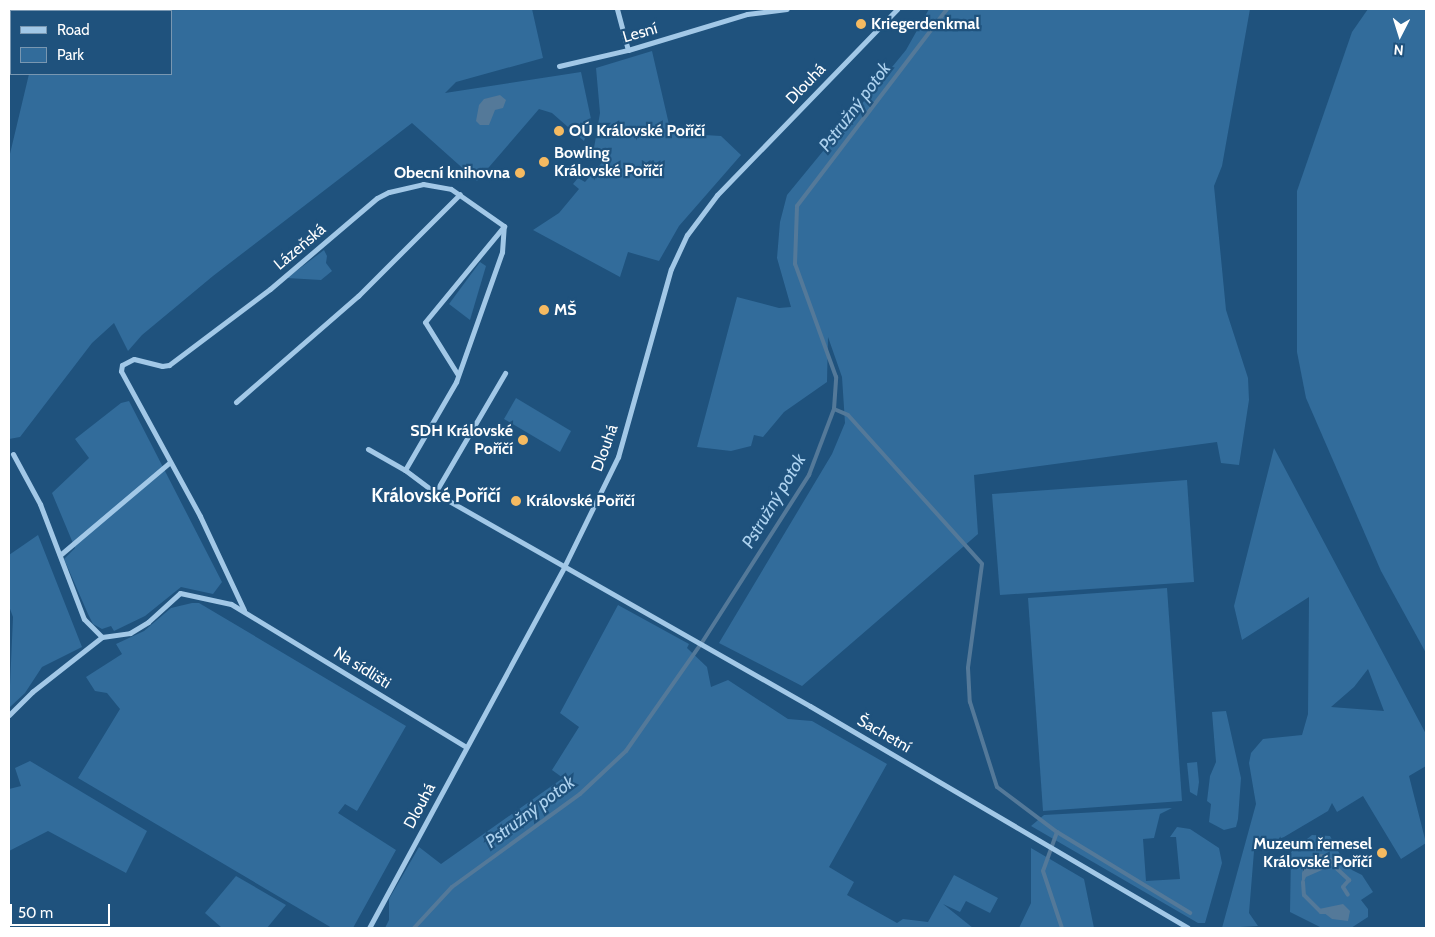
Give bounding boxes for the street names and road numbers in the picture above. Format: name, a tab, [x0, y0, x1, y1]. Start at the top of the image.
street label: Lesní	[621, 19, 659, 47]
street label: Dlouhá	[782, 60, 830, 108]
street label: Lázeňská	[270, 220, 330, 274]
street label: Dlouhá	[588, 422, 622, 474]
street label: Na sídlišti	[330, 643, 394, 693]
street label: Šachetní	[854, 711, 914, 757]
street label: Dlouhá	[400, 780, 440, 832]

